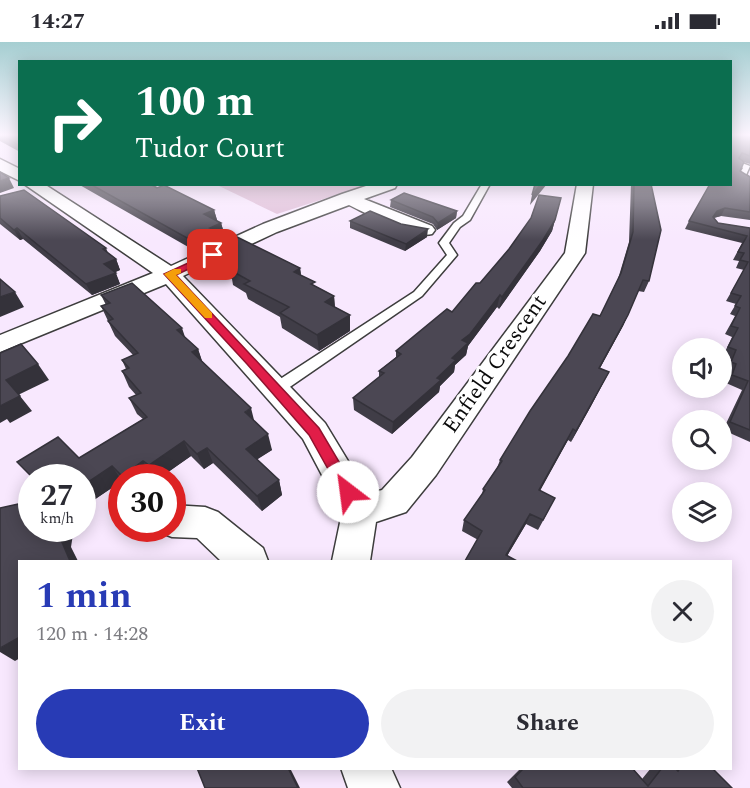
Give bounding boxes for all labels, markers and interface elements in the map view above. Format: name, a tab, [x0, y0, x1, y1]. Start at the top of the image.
text: 14:27	[30, 5, 85, 38]
text: 100 m	[135, 71, 254, 134]
icon: right	[36, 84, 114, 162]
text: Tudor Court	[135, 128, 285, 170]
pin	[187, 229, 238, 280]
icon: arrive	[196, 238, 229, 271]
street label: Enfield Crescent	[435, 288, 555, 440]
map controls	[672, 338, 732, 542]
button: sound	[672, 338, 732, 398]
button: search	[672, 410, 732, 470]
position arrow	[316, 460, 380, 524]
speed limit sign: 30	[108, 464, 186, 542]
text: 27	[40, 473, 74, 519]
button: layers	[672, 482, 732, 542]
text: km/h	[40, 507, 74, 530]
text: 1 min	[36, 569, 132, 624]
button: close	[651, 580, 714, 643]
text: 120 m · 14:28	[36, 619, 148, 649]
button: Exit	[36, 689, 369, 758]
button: Share	[381, 689, 714, 758]

